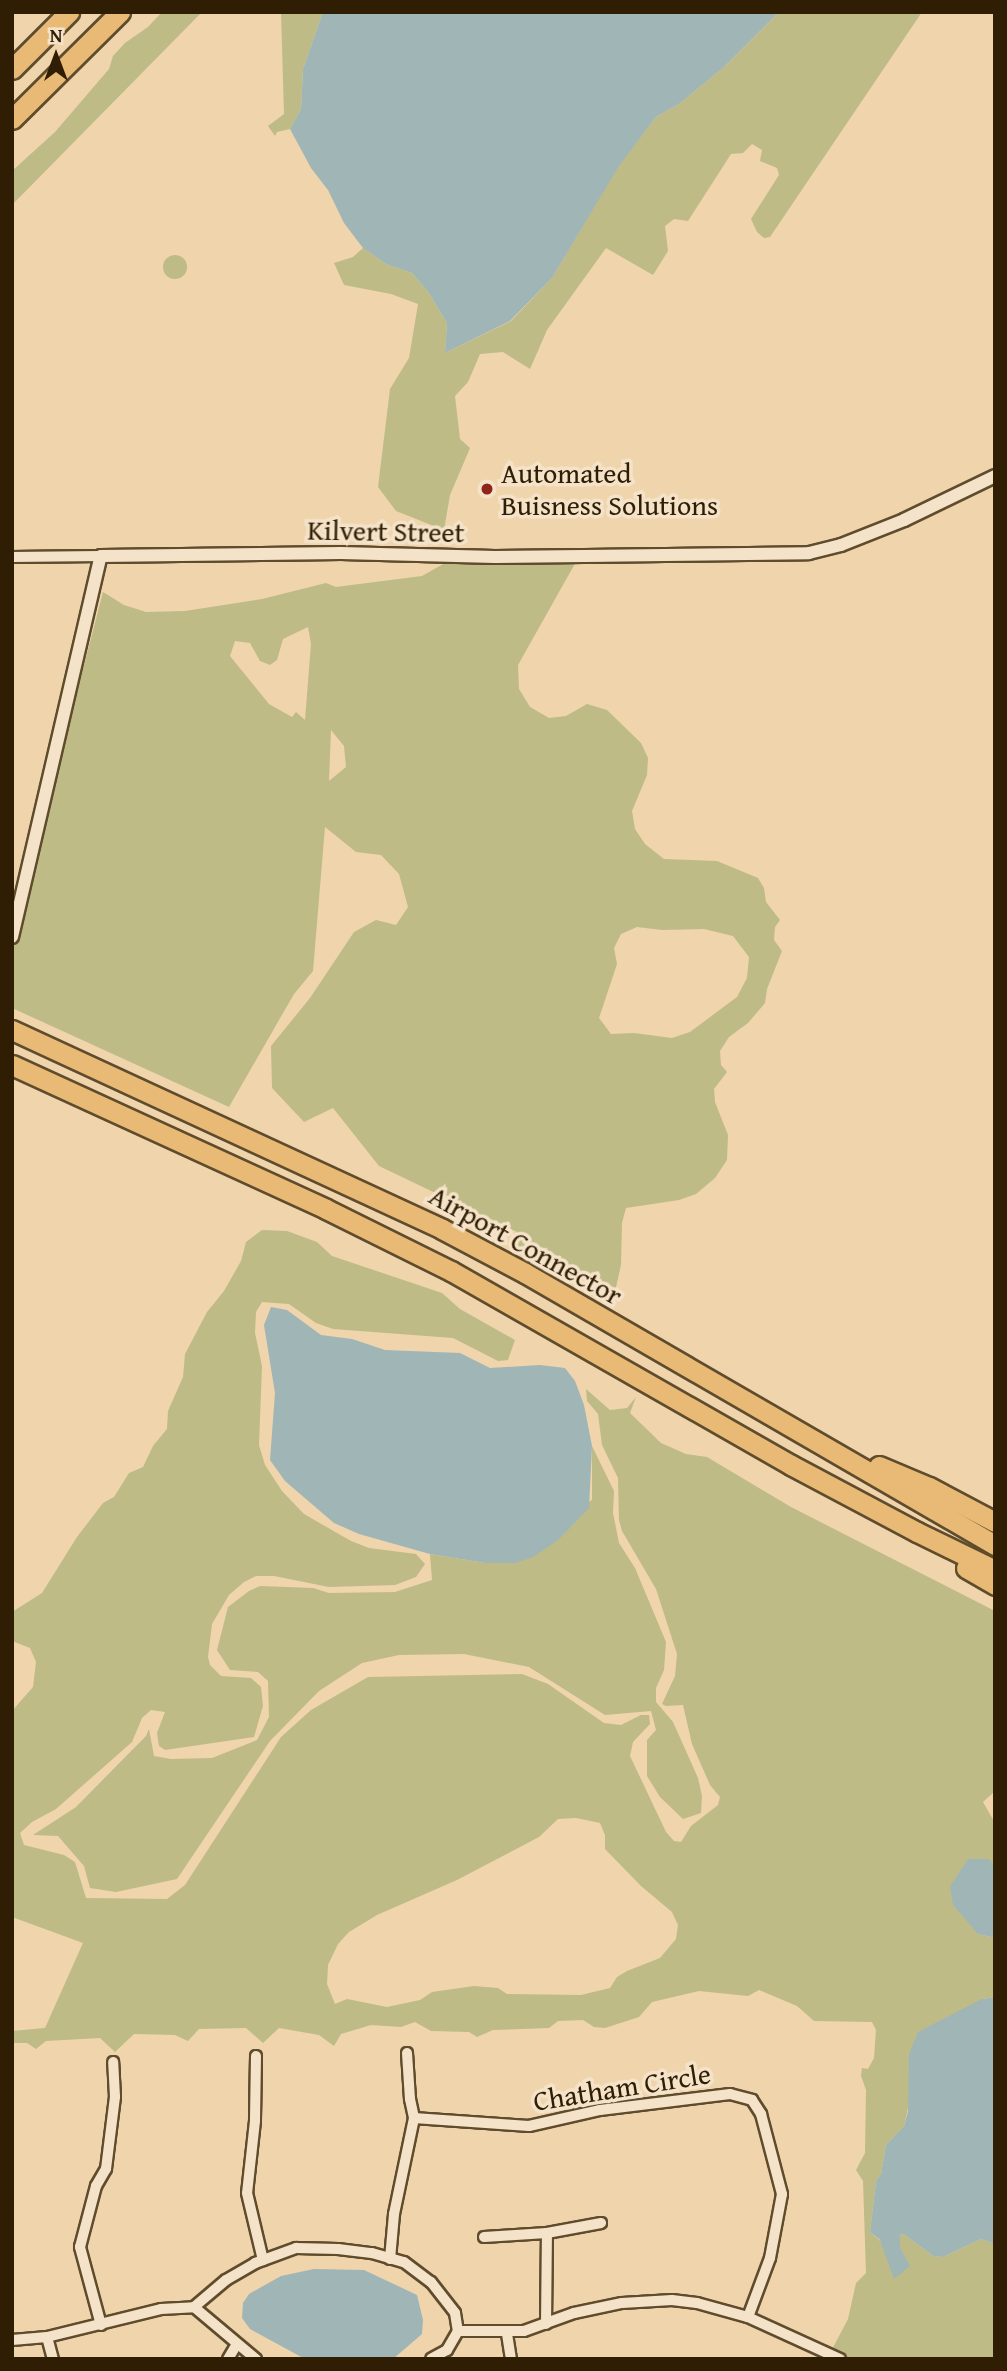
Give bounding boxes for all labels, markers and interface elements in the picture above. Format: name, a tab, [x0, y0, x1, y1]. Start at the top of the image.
north arrow	[21, 21, 91, 91]
text: N	[50, 21, 62, 49]
place label: Automated Buisness Solutions	[501, 456, 718, 522]
marker: Automated Buisness Solutions	[479, 481, 495, 497]
street label: Kilvert Street	[307, 513, 465, 549]
street label: Airport Connector	[424, 1178, 628, 1312]
street label: Chatham Circle	[531, 2056, 713, 2118]

